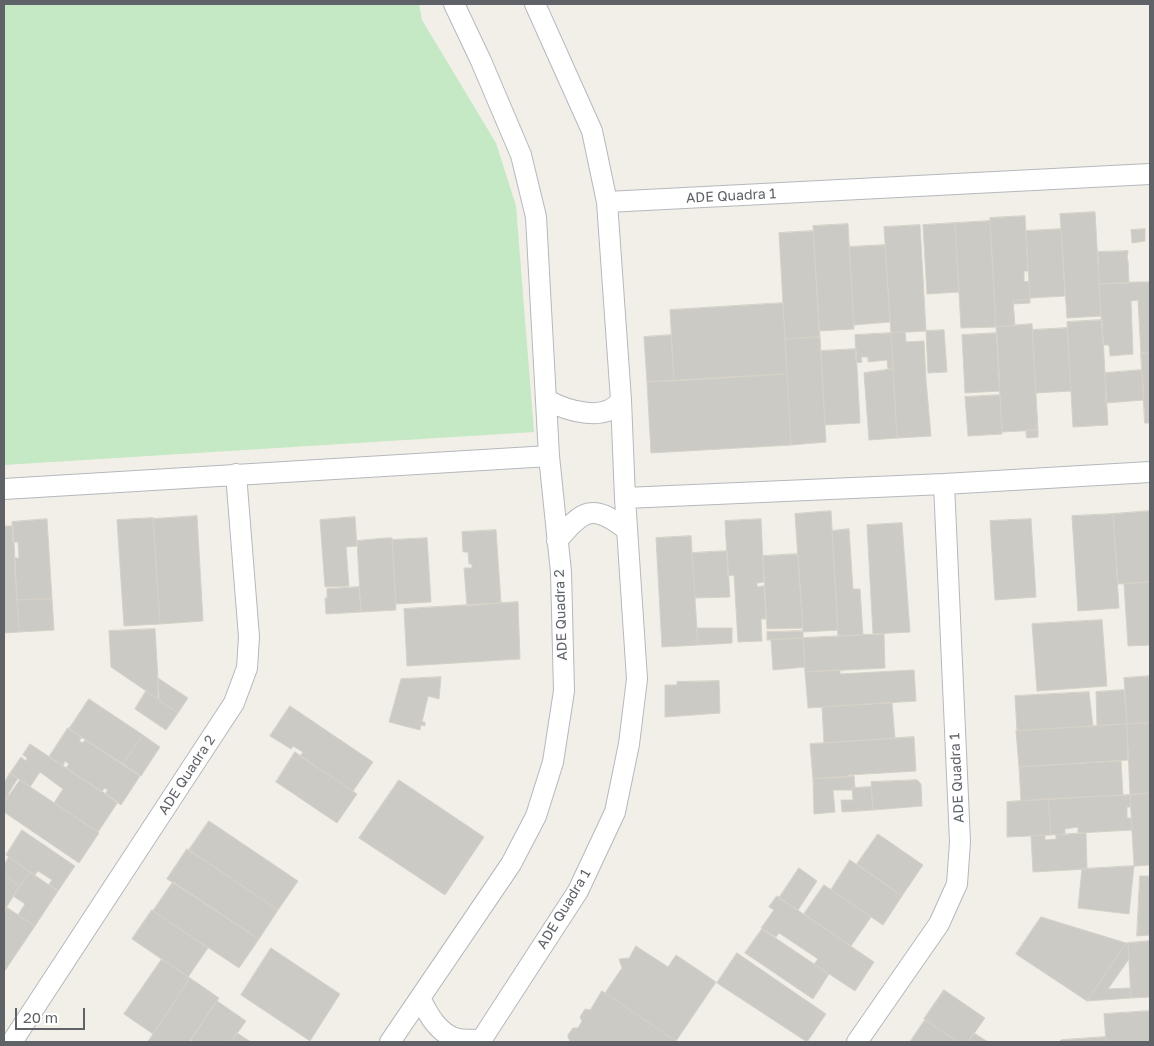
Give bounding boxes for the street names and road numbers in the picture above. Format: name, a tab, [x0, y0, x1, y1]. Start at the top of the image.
street label: ADE Quadra 1	[686, 185, 776, 207]
street label: ADE Quadra 2	[551, 569, 571, 661]
street label: ADE Quadra 2	[155, 732, 219, 818]
street label: ADE Quadra 1	[946, 733, 968, 823]
street label: ADE Quadra 1	[534, 866, 594, 952]

